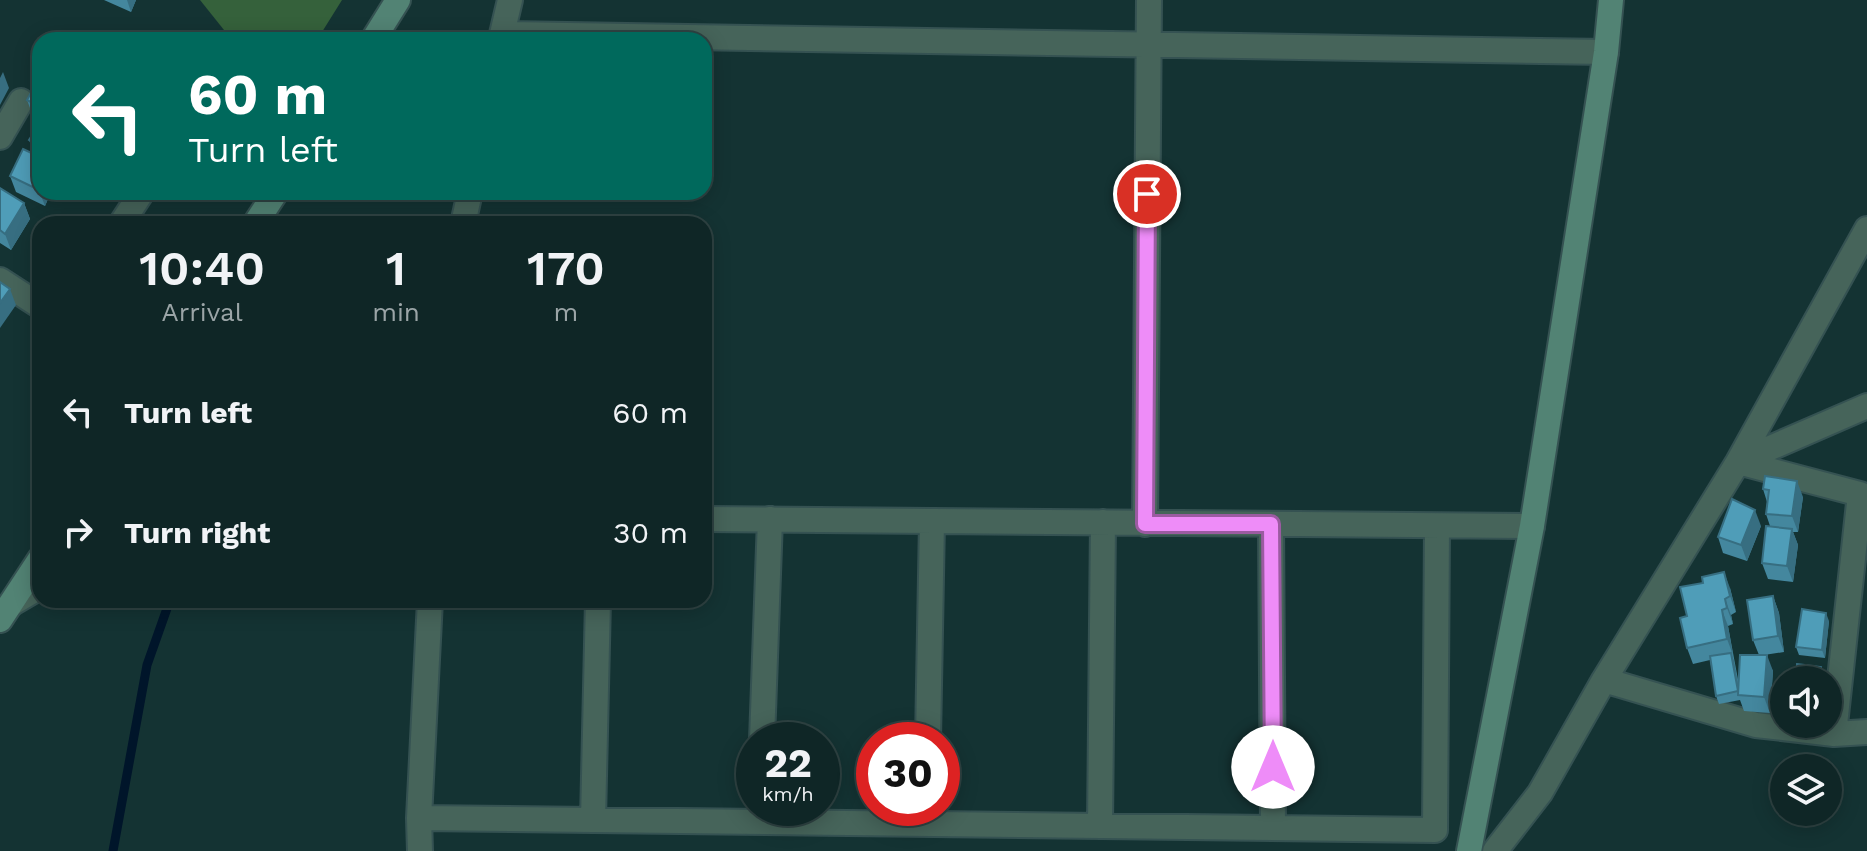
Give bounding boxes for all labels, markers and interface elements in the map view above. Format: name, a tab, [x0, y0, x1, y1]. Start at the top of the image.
text: 60 m	[188, 62, 327, 128]
icon: left	[56, 64, 160, 168]
text: Turn left	[188, 129, 338, 171]
pin	[1113, 160, 1181, 228]
icon: arrive	[1125, 172, 1169, 216]
text: 10:40	[139, 240, 265, 297]
text: 1	[386, 240, 406, 297]
text: 170	[527, 240, 605, 297]
text: Arrival	[161, 297, 243, 327]
text: min	[372, 297, 420, 327]
text: m	[554, 297, 578, 327]
icon: left	[56, 390, 100, 434]
text: Turn left	[124, 395, 252, 430]
text: 60 m	[612, 395, 688, 430]
icon: right	[56, 510, 100, 554]
text: Turn right	[124, 515, 270, 550]
text: 30 m	[613, 515, 688, 550]
map controls	[1770, 666, 1842, 826]
button: sound	[1770, 666, 1842, 738]
speed limit sign: 30	[856, 722, 960, 826]
position arrow	[1231, 725, 1315, 809]
text: 22	[764, 740, 812, 787]
button: layers	[1770, 754, 1842, 826]
text: km/h	[762, 782, 814, 806]

